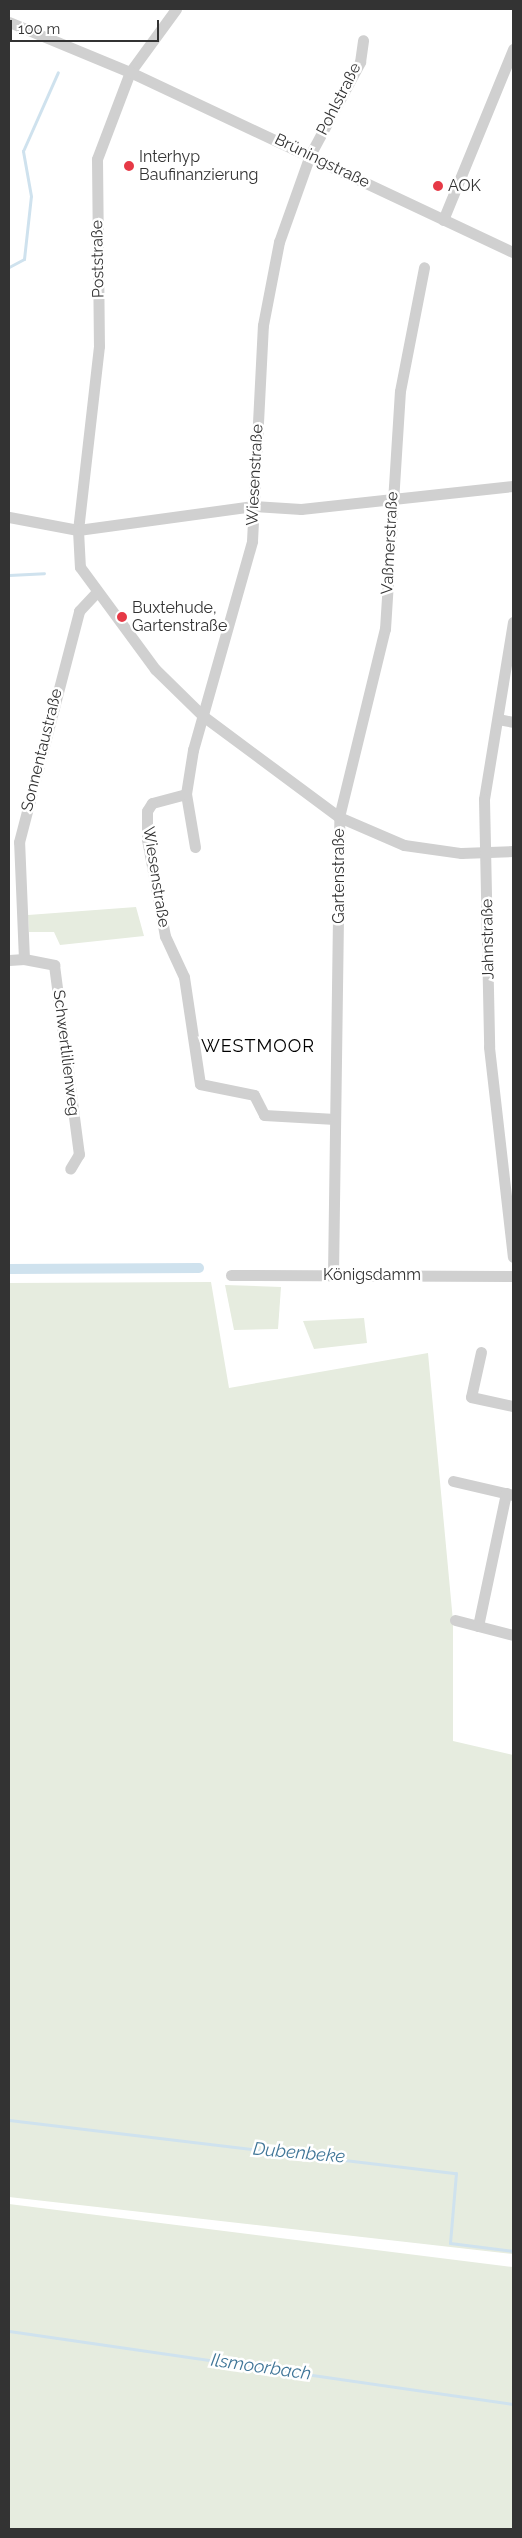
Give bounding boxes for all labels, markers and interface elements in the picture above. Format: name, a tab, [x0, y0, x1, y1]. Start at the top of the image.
scale bar	[12, 10, 161, 42]
text: 100 m	[18, 20, 60, 38]
street label: Pohlstraße	[313, 60, 365, 138]
street label: Brüningstraße	[271, 130, 373, 192]
place label: Interhyp Baufinanzierung	[139, 147, 258, 185]
marker: Interhyp Baufinanzierung	[123, 160, 135, 172]
place label: AOK	[448, 176, 481, 196]
marker: AOK	[432, 180, 444, 192]
street label: Poststraße	[88, 220, 108, 298]
street label: Wiesenstraße	[243, 424, 267, 526]
street label: Vaßmerstraße	[378, 491, 402, 595]
place label: Buxtehude, Gartenstraße	[132, 598, 227, 636]
marker: Buxtehude, Gartenstraße	[116, 611, 128, 623]
street label: Sonnentaustraße	[17, 687, 67, 813]
street label: Wiesenstraße	[139, 825, 173, 929]
street label: Gartenstraße	[329, 828, 349, 924]
street label: Jahnstraße	[478, 899, 498, 979]
street label: Schwertlilienweg	[49, 989, 83, 1117]
district label: WESTMOOR	[200, 1035, 316, 1057]
street label: Königsdamm	[323, 1265, 421, 1285]
water label: Dubenbeke	[252, 2138, 346, 2168]
water label: Ilsmoorbach	[209, 2349, 313, 2385]

